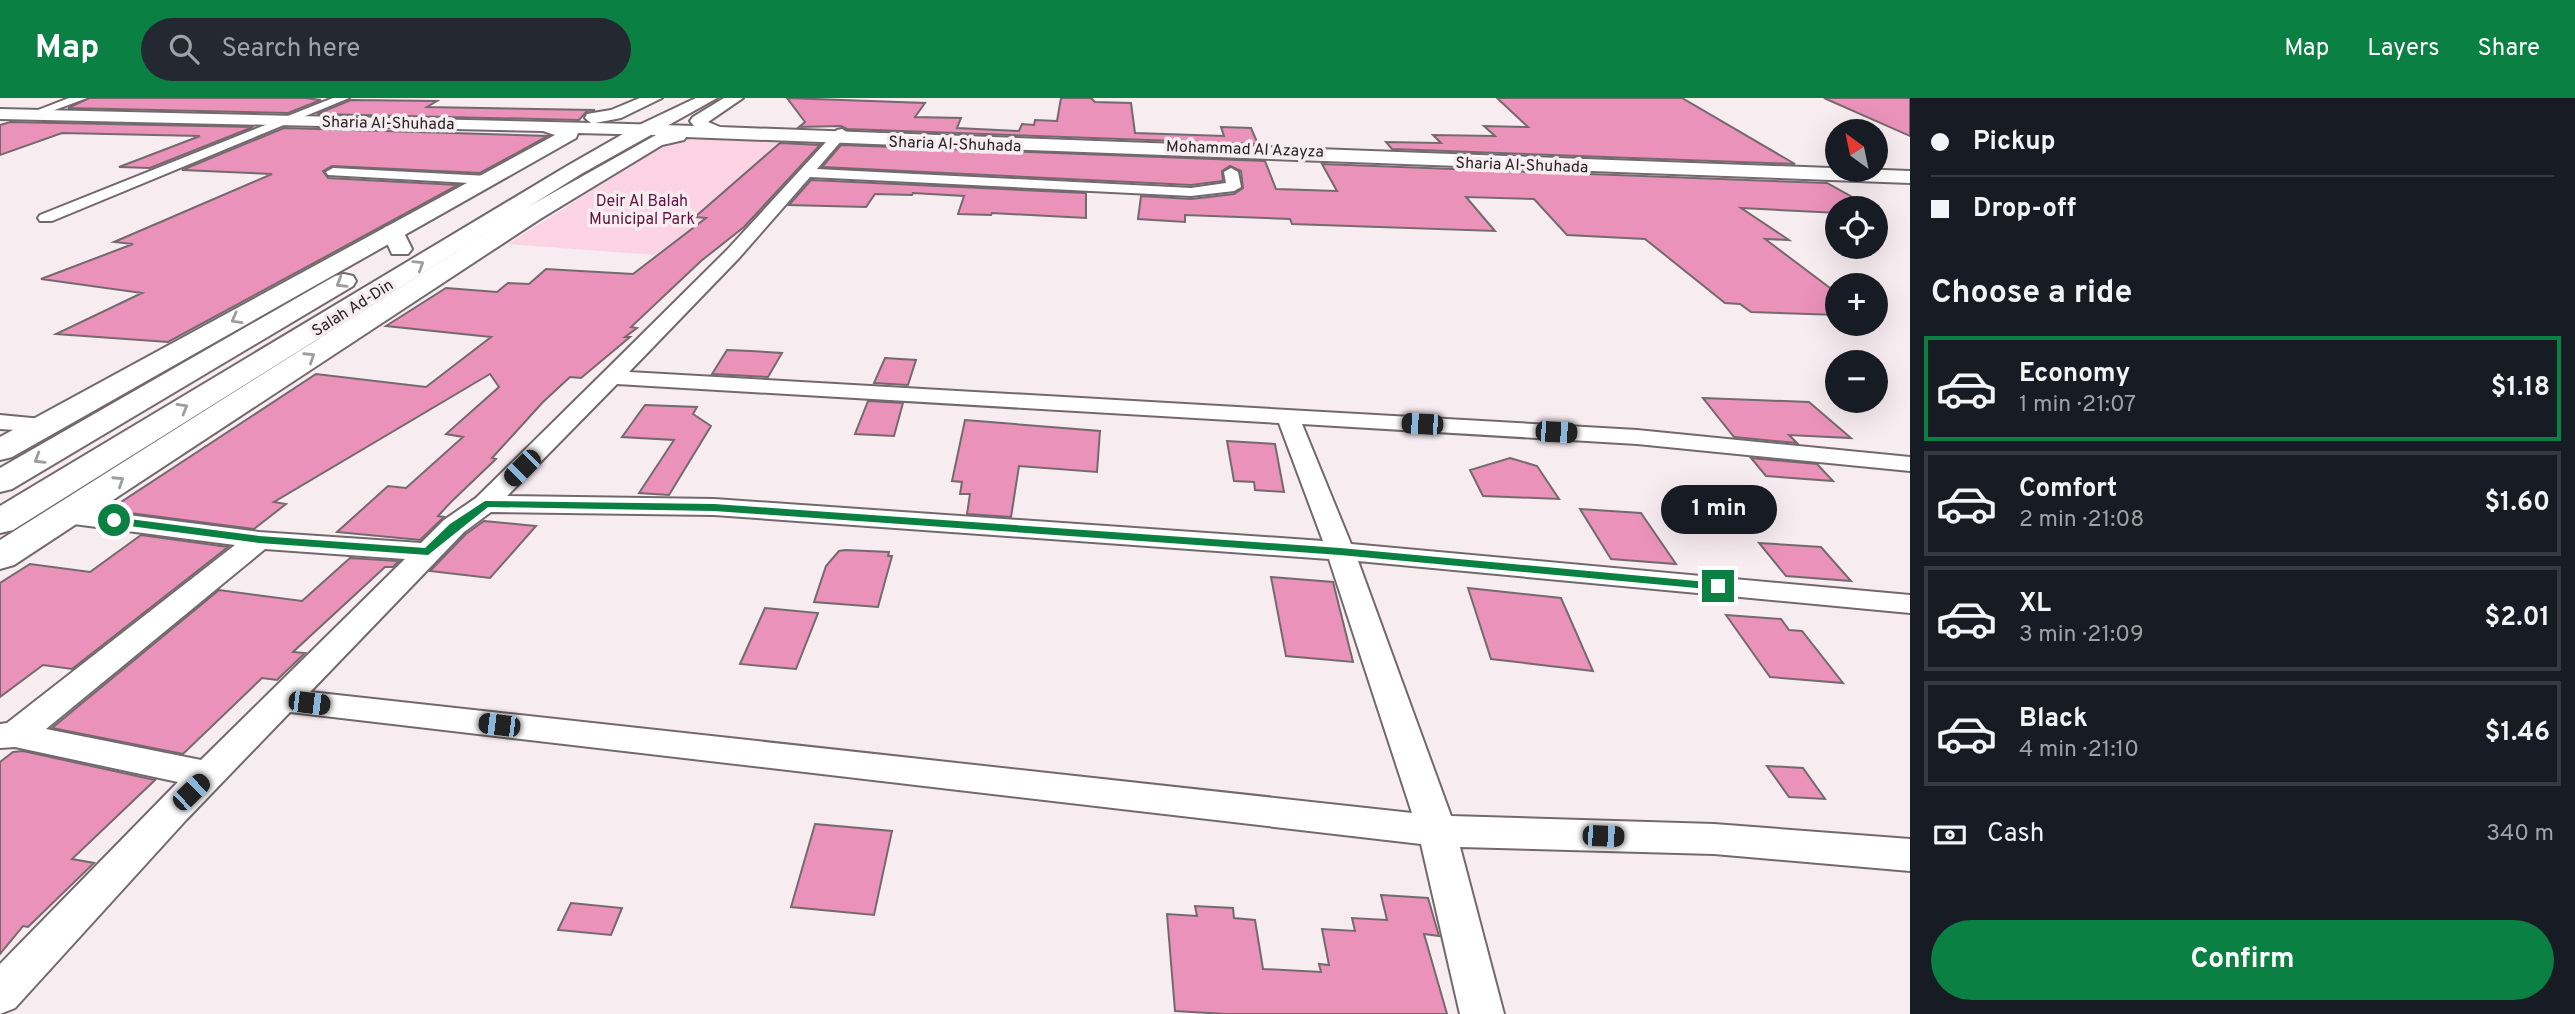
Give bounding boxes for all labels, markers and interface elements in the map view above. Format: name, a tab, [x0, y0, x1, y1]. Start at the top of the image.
search box	[141, 18, 631, 81]
text: Map	[35, 28, 99, 70]
icon: search	[165, 30, 203, 68]
text: Search here	[221, 33, 360, 66]
text: Map	[2284, 34, 2329, 64]
text: Layers	[2367, 34, 2439, 64]
text: Share	[2477, 34, 2540, 64]
street label: Sharia Al-Shuhada	[321, 113, 455, 135]
north arrow	[1825, 119, 1888, 182]
map controls	[1825, 119, 1888, 413]
text: Pickup	[1973, 126, 2056, 159]
street label: Sharia Al-Shuhada	[888, 133, 1022, 157]
street label: Mohammad Al Azayza	[1166, 137, 1324, 163]
street label: Sharia Al-Shuhada	[1455, 154, 1589, 178]
park label: Deir Al Balah Municipal Park	[589, 192, 695, 230]
text: Drop-off	[1973, 193, 2076, 226]
button: locate	[1825, 196, 1888, 259]
one-way arrow	[412, 260, 425, 273]
button: +	[1825, 273, 1888, 336]
text: Choose a ride	[1931, 274, 2132, 314]
one-way arrow	[336, 275, 349, 288]
street label: Salah Ad-Din	[308, 276, 398, 342]
one-way arrow	[230, 311, 243, 324]
button: −	[1825, 350, 1888, 413]
one-way arrow	[302, 352, 315, 365]
icon: car	[1935, 357, 1998, 420]
text: Economy	[2019, 358, 2130, 391]
text: $1.18	[2491, 372, 2550, 405]
text: 1 min · 21:07	[2019, 391, 2136, 420]
one-way arrow	[175, 403, 188, 416]
car	[1401, 412, 1444, 436]
car	[1535, 420, 1578, 444]
car	[500, 446, 545, 490]
one-way arrow	[34, 451, 46, 464]
icon: car	[1935, 472, 1998, 535]
text: Comfort	[2019, 473, 2117, 506]
one-way arrow	[112, 476, 125, 489]
callout: 1 min	[1660, 484, 1776, 533]
text: $1.60	[2484, 487, 2550, 520]
text: 1 min	[1691, 495, 1747, 524]
route start	[98, 504, 130, 536]
text: 2 min · 21:08	[2019, 506, 2144, 535]
route end	[1702, 570, 1734, 602]
icon: car	[1935, 587, 1998, 650]
text: XL	[2019, 588, 2051, 621]
text: $2.01	[2485, 602, 2550, 635]
text: 3 min · 21:09	[2019, 621, 2144, 650]
car	[287, 690, 332, 716]
icon: car	[1935, 702, 1998, 765]
text: Black	[2019, 703, 2088, 736]
car	[477, 712, 522, 738]
text: $1.46	[2485, 717, 2550, 750]
text: 4 min · 21:10	[2019, 736, 2139, 765]
car	[169, 770, 214, 814]
icon: cash	[1931, 816, 1969, 854]
text: Cash	[1987, 818, 2044, 851]
text: 340 m	[2486, 820, 2554, 849]
car	[1582, 825, 1625, 847]
button: Confirm	[1931, 920, 2554, 1000]

